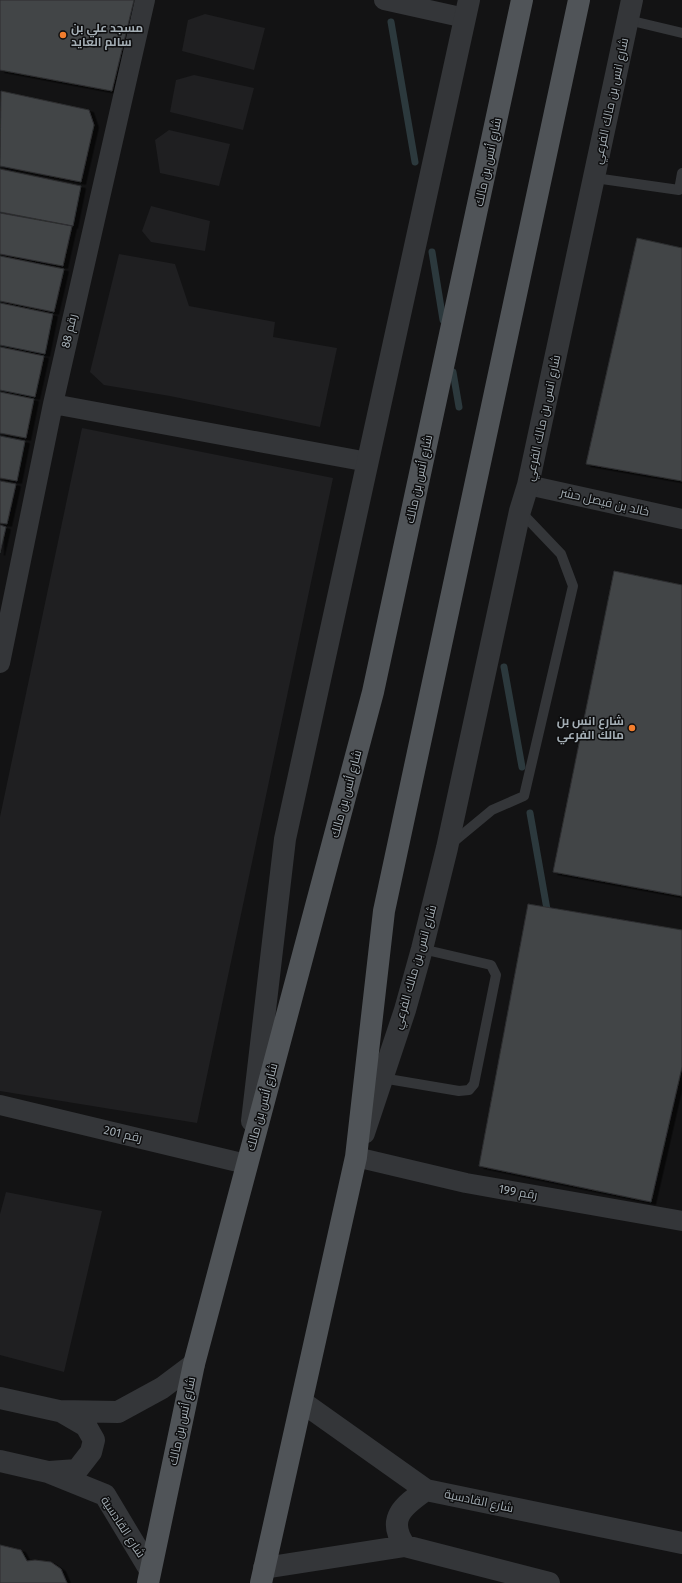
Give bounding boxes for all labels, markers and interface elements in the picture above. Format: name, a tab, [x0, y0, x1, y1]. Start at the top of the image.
place label: مسجد علي بن سالم العايد	[71, 21, 143, 50]
marker: مسجد علي بن سالم العايد	[58, 30, 68, 40]
street label: شارع انس بن مالك الفرعي	[591, 36, 634, 166]
street label: شارع أنس بن مالك	[471, 116, 505, 208]
street label: رقم 88	[58, 312, 81, 350]
street label: شارع انس بن مالك الفرعي	[523, 353, 566, 483]
street label: شارع أنس بن مالك	[402, 433, 436, 525]
street label: خالد بن فيصل حشر	[558, 485, 651, 519]
place label: شارع انس بن مالك الفرعي	[557, 714, 624, 745]
marker: شارع انس بن مالك الفرعي	[627, 723, 637, 733]
street label: شارع أنس بن مالك	[327, 748, 365, 840]
street label: شارع انس بن مالك الفرعي	[391, 903, 442, 1032]
street label: شارع أنس بن مالك	[243, 1061, 281, 1153]
street label: رقم 201	[102, 1123, 144, 1146]
street label: رقم 199	[497, 1182, 539, 1203]
street label: شارع أنس بن مالك	[165, 1375, 199, 1467]
street label: شارع القادسية	[443, 1487, 515, 1516]
street label: شارع القادسية	[97, 1494, 148, 1561]

